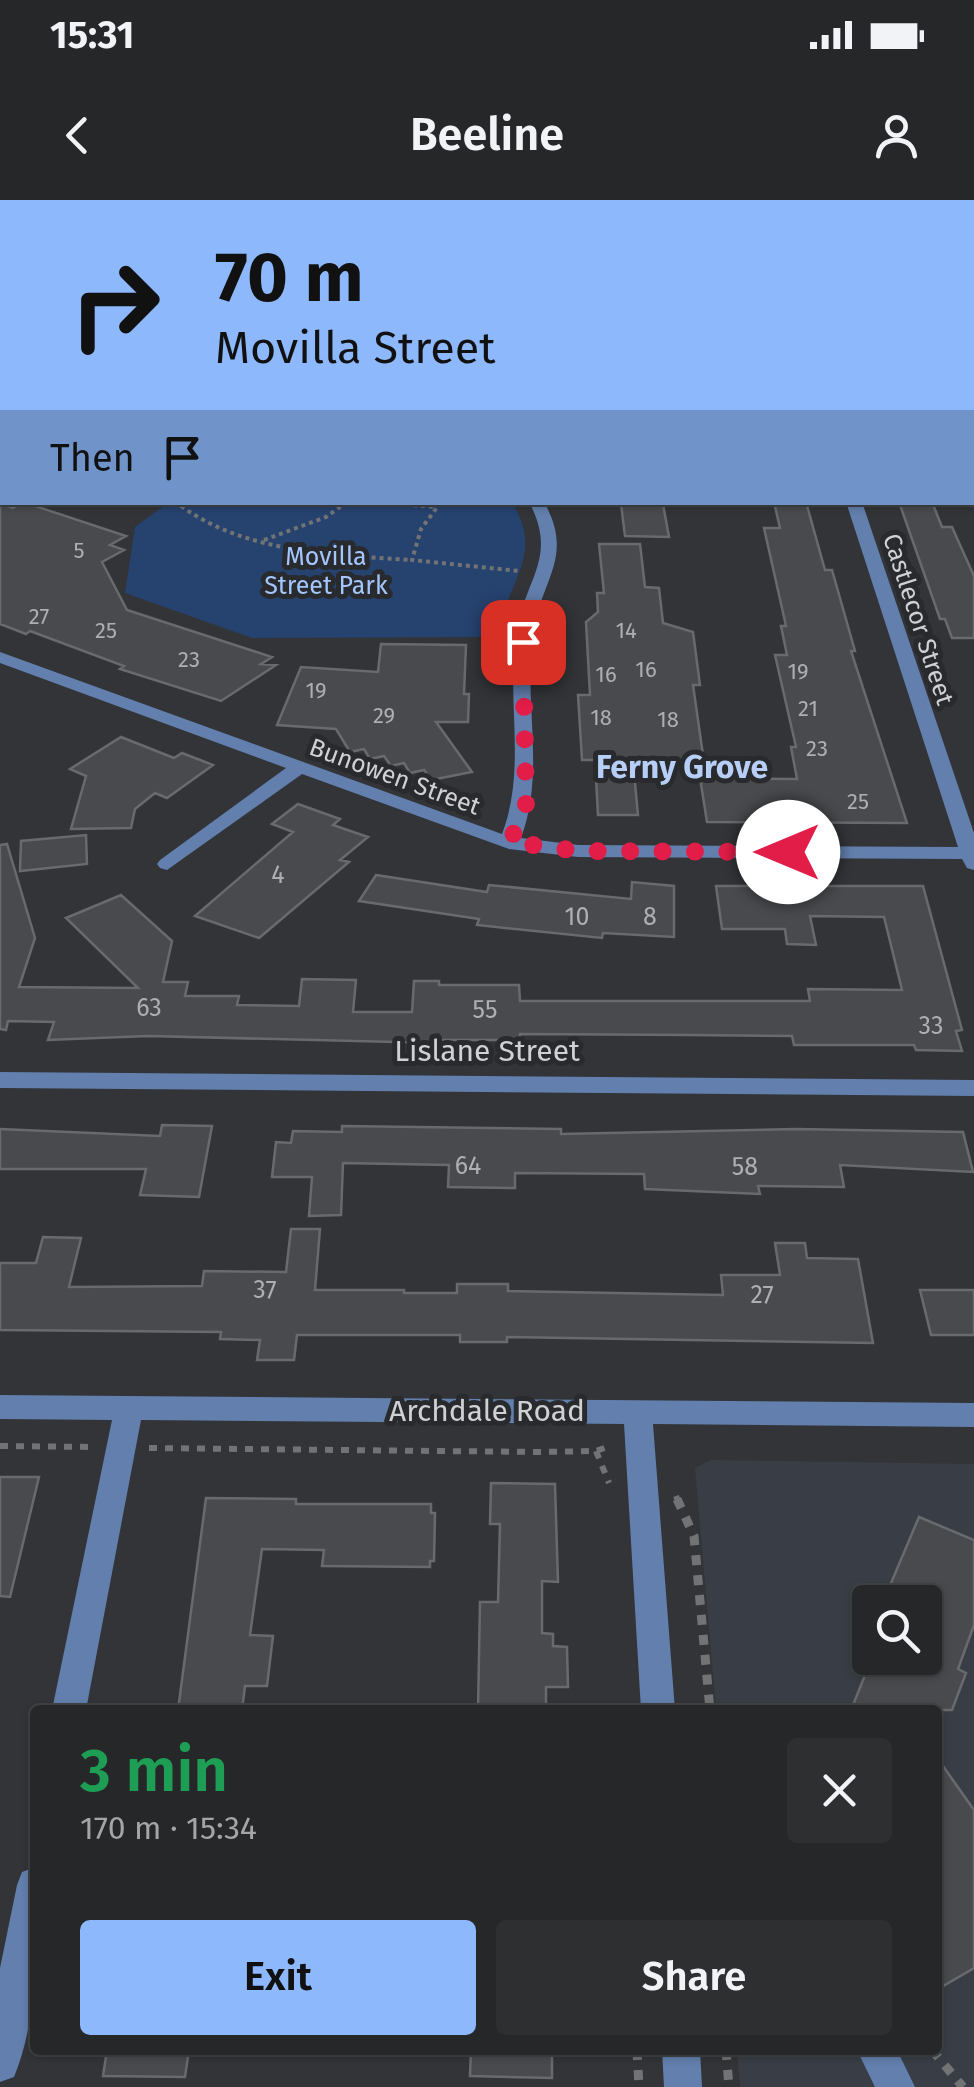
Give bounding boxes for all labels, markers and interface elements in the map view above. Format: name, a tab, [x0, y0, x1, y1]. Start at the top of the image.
text: 15:31	[50, 12, 134, 58]
icon: back	[50, 108, 105, 163]
text: Beeline	[410, 108, 564, 162]
icon: person	[869, 108, 924, 163]
text: 70 m	[215, 236, 364, 320]
icon: right	[50, 240, 180, 370]
text: Movilla Street	[215, 321, 496, 375]
icon: arrive	[155, 430, 210, 485]
text: Then	[50, 435, 135, 481]
street label: Castlecor Street	[876, 530, 960, 710]
house number: 5	[73, 537, 85, 564]
park label: Movilla Street Park	[264, 542, 388, 601]
pin	[481, 600, 566, 685]
house number: 27	[29, 603, 49, 630]
icon: arrive	[496, 615, 551, 670]
house number: 25	[95, 617, 117, 644]
house number: 14	[615, 617, 637, 644]
house number: 23	[178, 646, 200, 673]
house number: 16	[635, 656, 657, 683]
house number: 19	[787, 658, 809, 685]
house number: 16	[595, 661, 617, 688]
house number: 19	[305, 677, 327, 704]
house number: 21	[798, 695, 818, 722]
house number: 29	[373, 702, 395, 729]
house number: 18	[590, 704, 612, 731]
house number: 18	[657, 706, 679, 733]
street label: Bunowen Street	[305, 732, 485, 822]
house number: 23	[806, 735, 828, 762]
district label: Ferny Grove	[596, 748, 768, 786]
house number: 25	[847, 788, 869, 815]
position arrow	[736, 800, 840, 904]
house number: 4	[271, 860, 285, 890]
house number: 10	[565, 902, 589, 932]
house number: 8	[643, 902, 657, 932]
house number: 63	[136, 993, 162, 1023]
house number: 55	[473, 995, 497, 1025]
house number: 33	[919, 1011, 943, 1041]
street label: Lislane Street	[394, 1033, 580, 1069]
house number: 64	[455, 1151, 481, 1181]
house number: 58	[732, 1152, 758, 1182]
house number: 37	[253, 1275, 277, 1305]
house number: 27	[750, 1280, 774, 1310]
street label: Archdale Road	[389, 1393, 585, 1429]
map controls	[852, 1585, 942, 1675]
button: search	[852, 1585, 942, 1675]
text: 3 min	[80, 1735, 228, 1807]
button: close	[787, 1738, 892, 1843]
text: 170 m · 15:34	[80, 1809, 257, 1847]
button: Exit	[80, 1920, 476, 2035]
button: Share	[496, 1920, 892, 2035]

